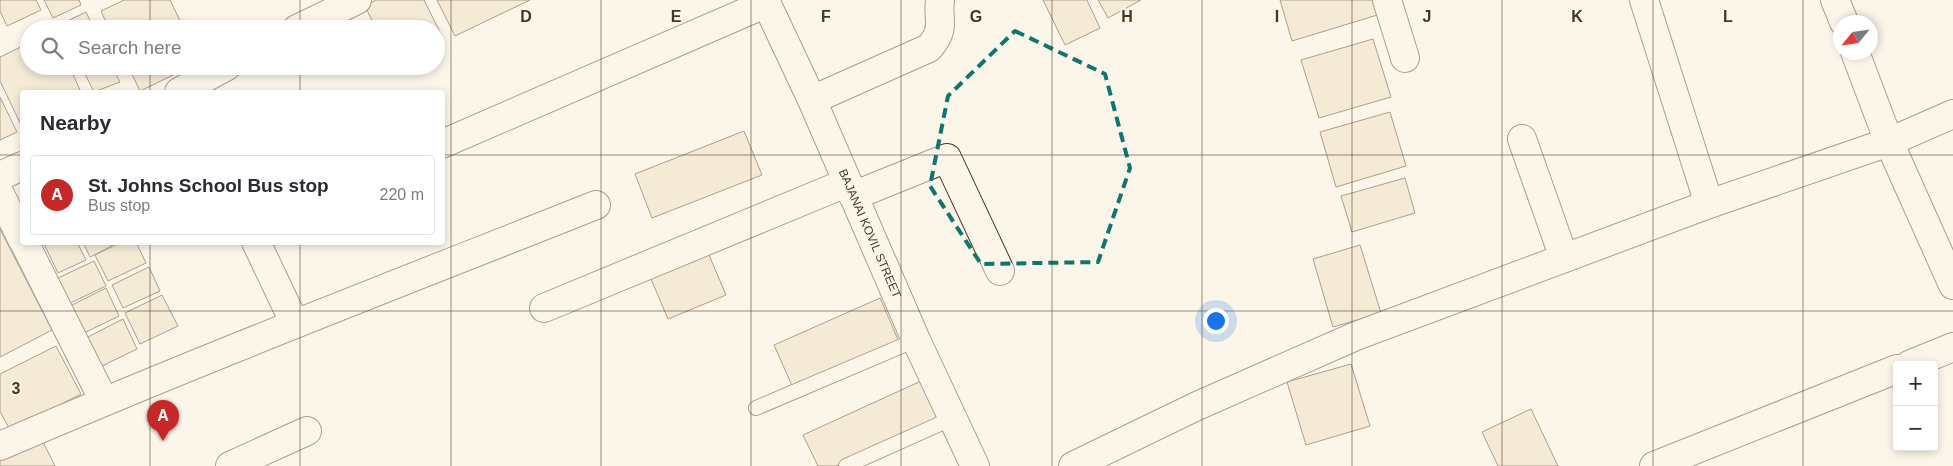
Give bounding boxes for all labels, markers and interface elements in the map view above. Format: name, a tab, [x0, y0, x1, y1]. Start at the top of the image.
text: D	[520, 8, 532, 25]
text: E	[671, 8, 682, 25]
text: F	[821, 8, 831, 25]
text: G	[970, 8, 982, 25]
text: H	[1121, 8, 1133, 25]
text: I	[1275, 8, 1279, 25]
text: J	[1423, 8, 1431, 25]
text: K	[1571, 8, 1583, 25]
text: L	[1723, 8, 1733, 25]
north arrow	[1833, 15, 1878, 60]
search box	[20, 20, 445, 75]
icon: search	[38, 34, 66, 62]
text: Search here	[78, 37, 182, 58]
text: Nearby	[40, 111, 111, 134]
street label: BAJANAI KOVIL STREET	[836, 167, 904, 301]
text: St. Johns School Bus stop	[88, 175, 329, 196]
text: A	[51, 186, 63, 203]
text: 220 m	[380, 186, 424, 203]
text: Bus stop	[88, 197, 150, 214]
your location	[1203, 308, 1229, 334]
map controls	[1893, 361, 1938, 451]
button: +	[1893, 361, 1938, 406]
text: 3	[12, 380, 21, 397]
pin: A	[147, 400, 179, 441]
button: −	[1893, 406, 1938, 451]

